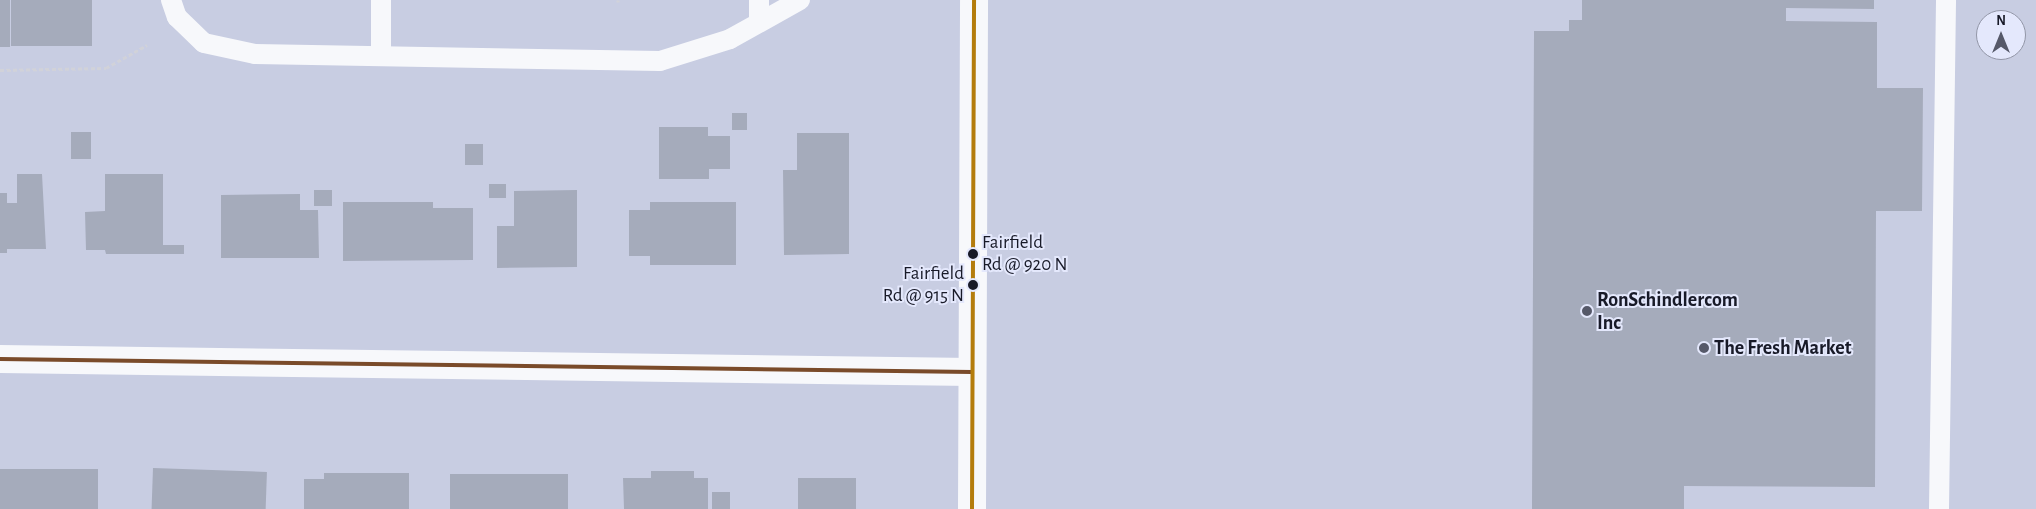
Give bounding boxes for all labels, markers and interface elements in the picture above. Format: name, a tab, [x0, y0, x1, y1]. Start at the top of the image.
north arrow	[1976, 10, 2026, 60]
text: N	[1996, 14, 2006, 28]
place label: Fairfield Rd @ 920 N	[982, 232, 1067, 276]
marker: Fairfield Rd @ 920 N	[968, 249, 978, 259]
place label: Fairfield Rd @ 915 N	[883, 263, 964, 307]
marker: Fairfield Rd @ 915 N	[968, 280, 978, 290]
place label: RonSchindlercom Inc	[1597, 288, 1738, 335]
marker: RonSchindlercom Inc	[1581, 305, 1593, 317]
place label: The Fresh Market	[1714, 336, 1851, 360]
marker: The Fresh Market	[1698, 342, 1710, 354]

